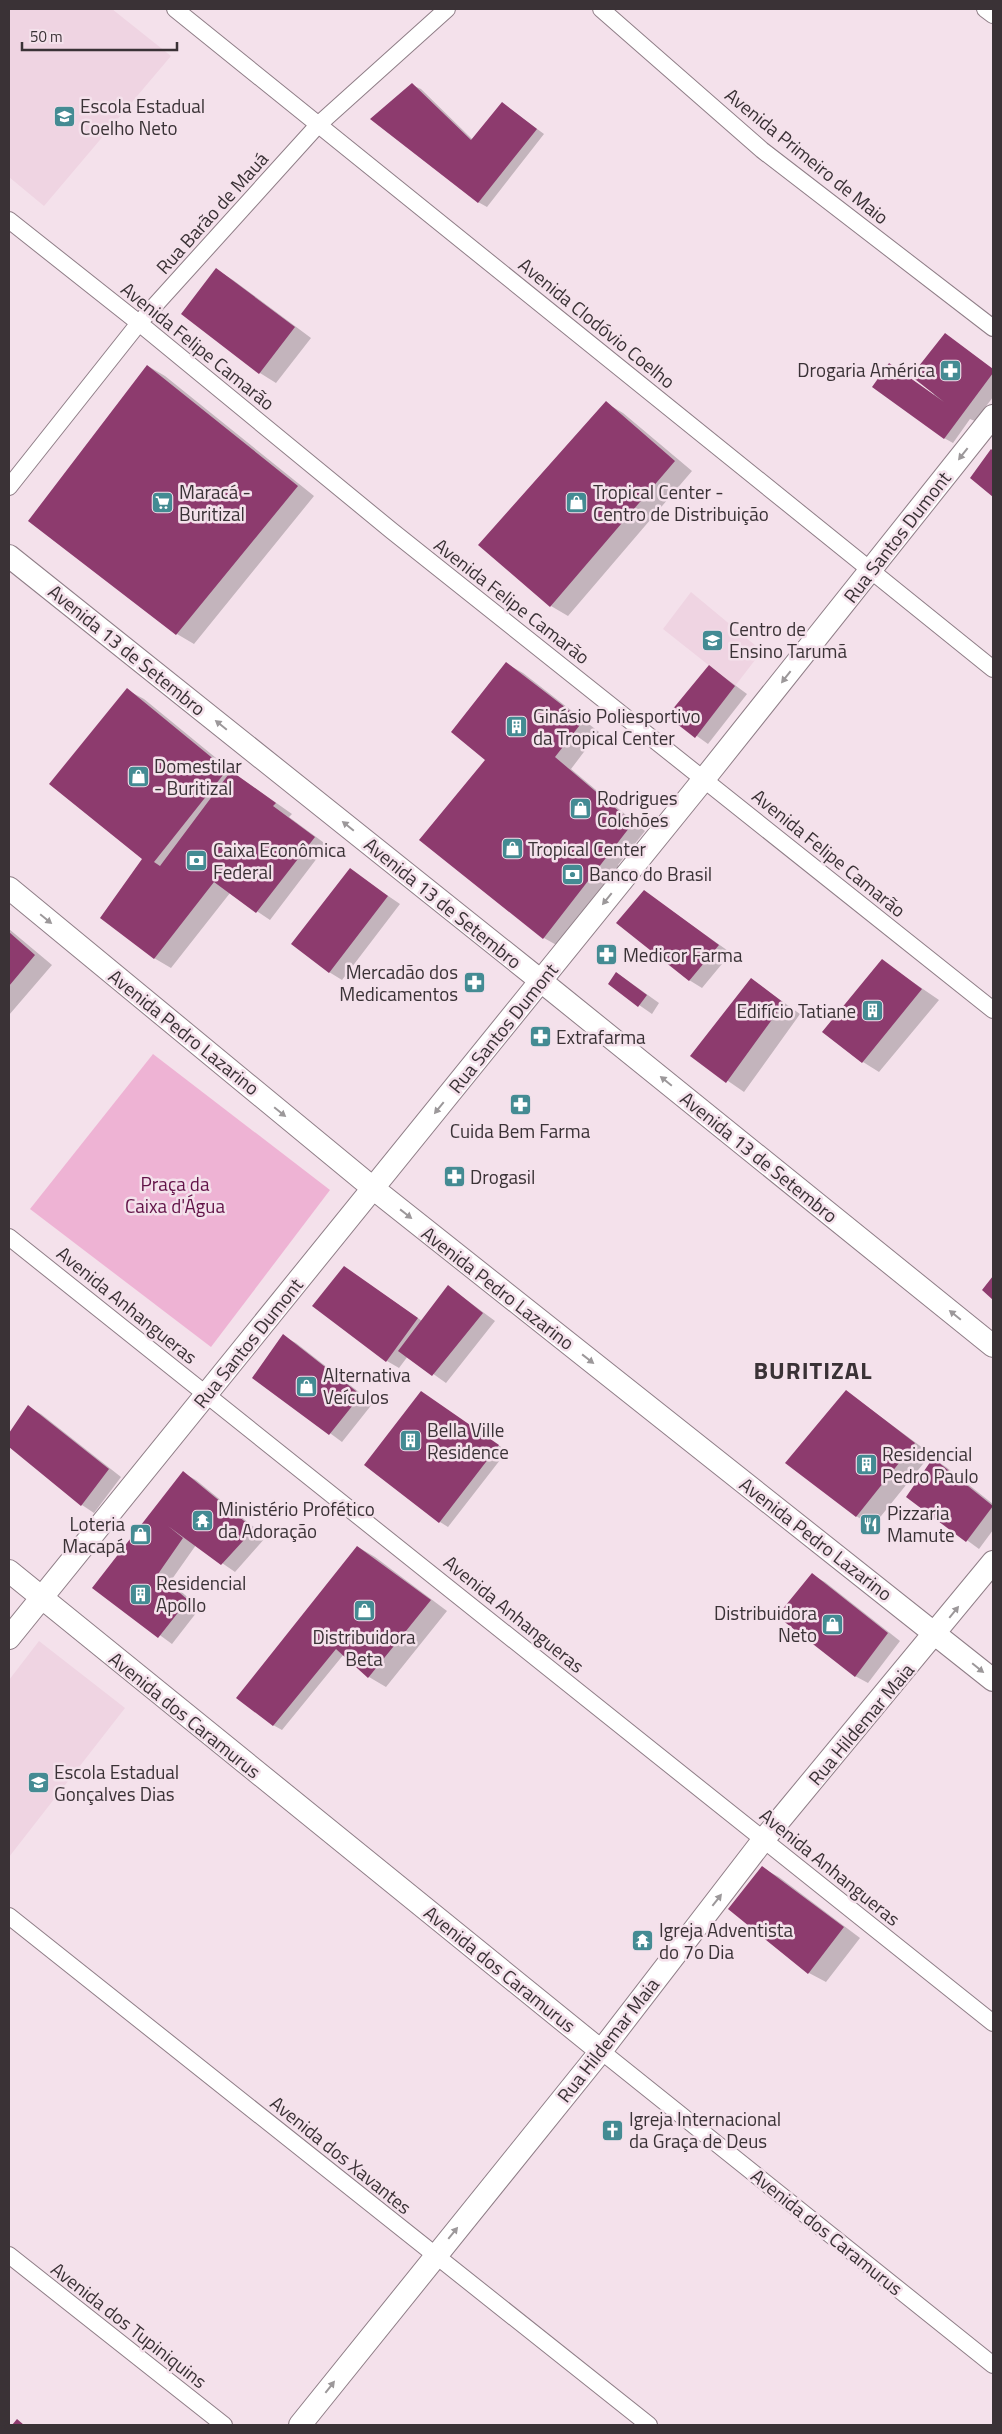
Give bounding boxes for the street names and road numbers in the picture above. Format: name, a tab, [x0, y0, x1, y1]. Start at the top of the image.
street label: Avenida Primeiro de Maio	[719, 80, 895, 231]
street label: Rua Barão de Mauá	[149, 145, 275, 280]
street label: Avenida Clodóvio Coelho	[513, 250, 682, 395]
street label: Avenida Felipe Camarão	[115, 274, 282, 417]
street label: Rua Santos Dumont	[836, 464, 958, 609]
street label: Avenida Felipe Camarão	[428, 530, 596, 671]
street label: Avenida 13 de Setembro	[42, 577, 212, 722]
street label: Avenida Felipe Camarão	[746, 781, 913, 924]
street label: Avenida 13 de Setembro	[358, 830, 528, 975]
street label: Rua Santos Dumont	[441, 956, 564, 1099]
street label: Avenida Pedro Lazarino	[103, 962, 266, 1102]
street label: Avenida 13 de Setembro	[674, 1084, 844, 1229]
street label: Avenida Pedro Lazarino	[416, 1219, 581, 1357]
street label: Avenida Anhangueras	[51, 1239, 204, 1371]
street label: Rua Santos Dumont	[186, 1271, 309, 1414]
street label: Avenida Pedro Lazarino	[734, 1470, 899, 1608]
street label: Avenida Anhangueras	[438, 1548, 591, 1680]
street label: Avenida dos Caramurus	[103, 1644, 268, 1785]
street label: Rua Hildemar Maia	[801, 1656, 921, 1791]
street label: Avenida Anhangueras	[754, 1801, 907, 1933]
street label: Avenida dos Caramurus	[418, 1898, 583, 2039]
street label: Rua Hildemar Maia	[549, 1971, 666, 2108]
street label: Avenida dos Xavantes	[264, 2088, 418, 2221]
street label: Avenida dos Caramurus	[745, 2161, 910, 2302]
street label: Avenida dos Tupiniquins	[45, 2254, 214, 2395]

